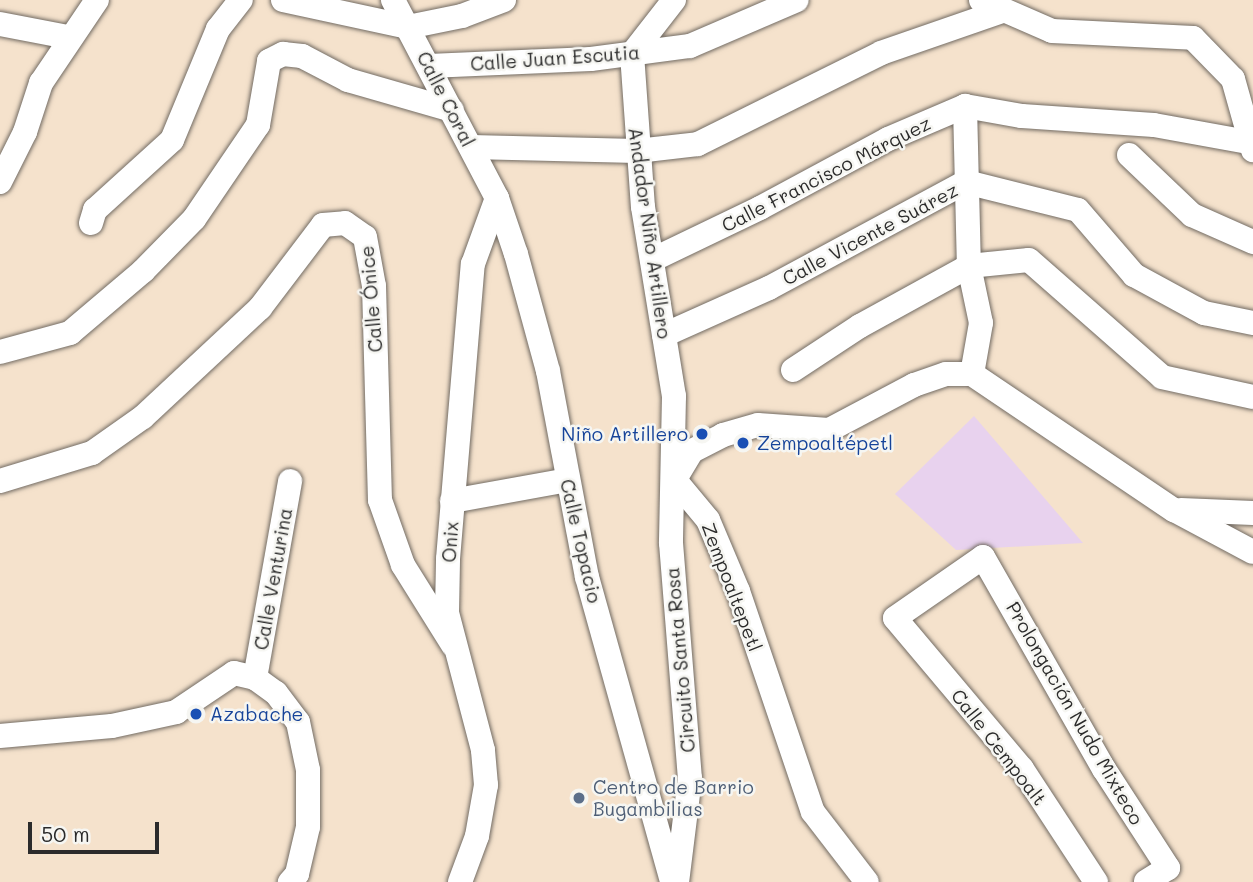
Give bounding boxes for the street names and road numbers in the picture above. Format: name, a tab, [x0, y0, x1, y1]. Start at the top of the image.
street label: Calle Juan Escutia	[470, 41, 640, 75]
street label: Calle Coral	[412, 48, 480, 150]
street label: Calle Francisco Márquez	[718, 111, 934, 237]
street label: Andador Niño Artillero	[624, 126, 676, 340]
street label: Calle Vicente Suárez	[778, 178, 962, 290]
street label: Calle Ónice	[355, 245, 387, 353]
street label: Calle Topacio	[556, 477, 606, 605]
street label: Calle Venturina	[249, 506, 297, 652]
street label: Zempoaltepetl	[697, 519, 767, 655]
street label: Onix	[437, 521, 463, 563]
street label: Circuito Santa Rosa	[661, 566, 699, 754]
street label: Prolongación Nudo Mixteco	[1002, 597, 1148, 829]
street label: Calle Cempoalt	[947, 684, 1051, 810]

